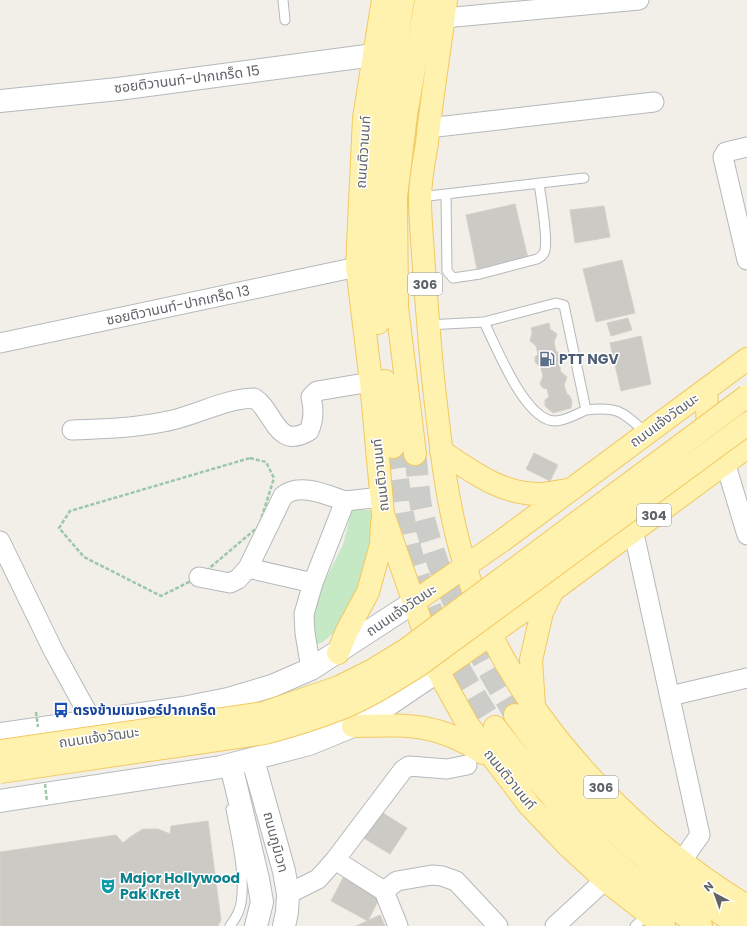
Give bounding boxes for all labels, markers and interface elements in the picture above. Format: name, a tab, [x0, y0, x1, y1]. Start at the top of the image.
street label: ซอยติวานนท์-ปากเกร็ด 15	[113, 60, 261, 98]
street label: ถนนติวานนท์	[350, 115, 376, 189]
road number: 306	[408, 273, 442, 295]
street label: ซอยติวานนท์-ปากเกร็ด 13	[105, 280, 251, 330]
place label: PTT NGV	[559, 349, 619, 369]
fuel station icon: PTT NGV	[538, 350, 556, 368]
street label: ถนนแจ้งวัฒนะ	[625, 388, 703, 452]
street label: ถนนติวานนท์	[366, 438, 394, 512]
road number: 304	[637, 504, 671, 526]
street label: ถนนแจ้งวัฒนะ	[362, 579, 440, 641]
place label: ตรงข้ามเมเจอร์ปากเกร็ด	[73, 700, 216, 720]
bus stop icon: ตรงข้ามเมเจอร์ปากเกร็ด	[52, 701, 70, 719]
street label: ถนนแจ้งวัฒนะ	[58, 721, 141, 753]
street label: ถนนติวานนท์	[479, 744, 541, 814]
road number: 306	[584, 776, 618, 798]
street label: ถนนภูมิเวท	[258, 809, 294, 875]
place label: Major Hollywood Pak Kret	[120, 868, 240, 904]
north arrow	[695, 874, 735, 914]
theatre icon: Major Hollywood Pak Kret	[99, 877, 117, 895]
text: N	[700, 878, 717, 895]

